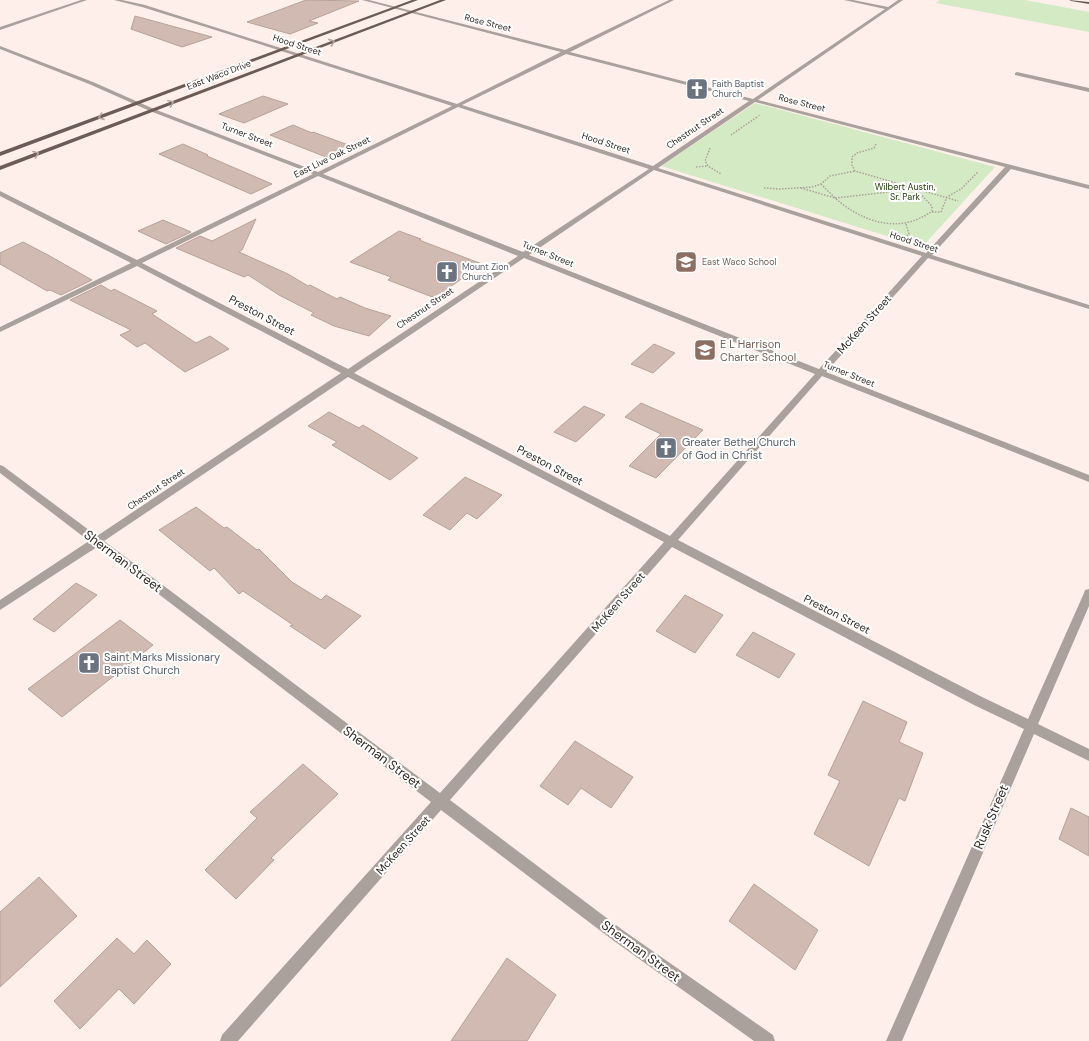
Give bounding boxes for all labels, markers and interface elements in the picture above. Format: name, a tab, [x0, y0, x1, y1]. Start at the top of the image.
street label: Rose Street	[463, 11, 513, 35]
street label: Hood Street	[271, 32, 323, 59]
one-way arrow	[328, 38, 335, 47]
street label: East Waco Drive	[185, 57, 253, 93]
church icon: Faith Baptist Church	[684, 76, 710, 102]
place label: Faith Baptist Church	[712, 78, 764, 100]
street label: Rose Street	[777, 91, 827, 115]
one-way arrow	[168, 99, 175, 107]
street label: Chestnut Street	[664, 104, 726, 152]
one-way arrow	[97, 113, 104, 121]
street label: Turner Street	[219, 120, 275, 151]
street label: Hood Street	[580, 130, 632, 157]
street label: East Live Oak Street	[292, 133, 373, 181]
one-way arrow	[33, 150, 40, 158]
park label: Wilbert Austin, Sr. Park	[875, 181, 936, 203]
street label: Hood Street	[888, 229, 940, 256]
street label: Turner Street	[520, 238, 576, 270]
school or university icon: East Waco School	[673, 249, 699, 275]
place label: East Waco School	[702, 256, 777, 268]
church icon: Mount Zion Church	[434, 259, 460, 285]
place label: Mount Zion Church	[462, 261, 509, 283]
street label: Chestnut Street	[394, 284, 456, 332]
street label: Preston Street	[227, 292, 297, 338]
street label: McKeen Street	[834, 292, 894, 356]
school or university icon: E L Harrison Charter School	[692, 337, 718, 363]
place label: E L Harrison Charter School	[720, 337, 796, 364]
street label: Turner Street	[821, 358, 877, 390]
church icon: Greater Bethel Church of God in Christ	[653, 435, 679, 461]
place label: Greater Bethel Church of God in Christ	[682, 435, 796, 462]
street label: Preston Street	[515, 442, 585, 488]
street label: Chestnut Street	[125, 465, 187, 513]
street label: Sherman Street	[80, 526, 166, 596]
street label: McKeen Street	[588, 569, 648, 635]
street label: Preston Street	[801, 591, 873, 637]
church icon: Saint Marks Missionary Baptist Church	[76, 650, 102, 676]
place label: Saint Marks Missionary Baptist Church	[104, 650, 220, 677]
street label: Sherman Street	[339, 722, 425, 792]
street label: Rusk Street	[970, 782, 1012, 852]
street label: McKeen Street	[373, 813, 433, 877]
street label: Sherman Street	[598, 917, 684, 985]

